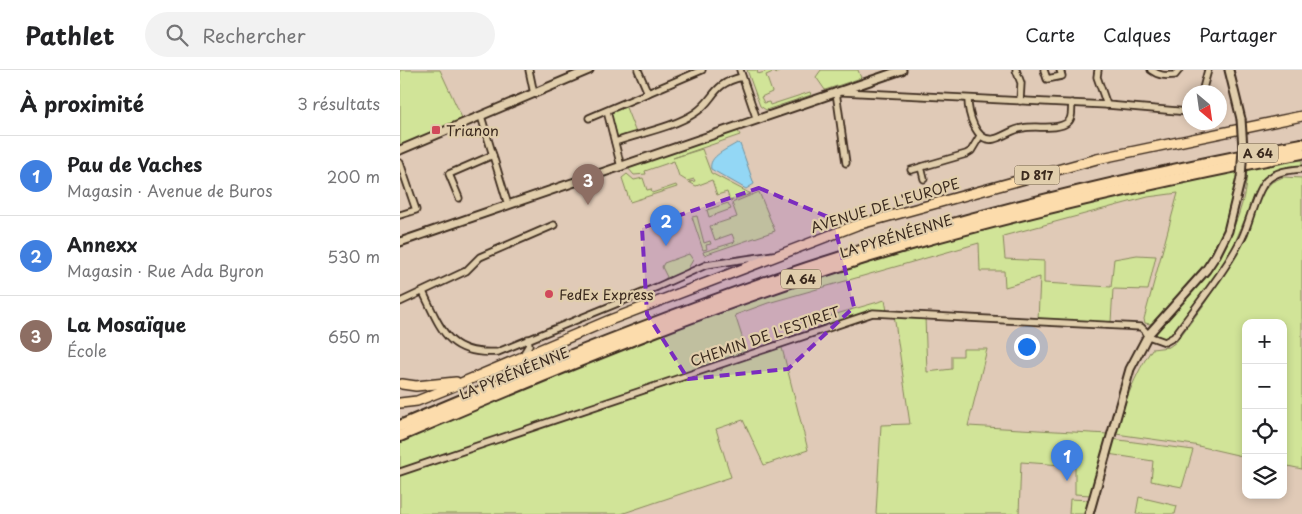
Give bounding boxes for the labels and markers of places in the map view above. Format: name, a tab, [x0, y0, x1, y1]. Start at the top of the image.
place label: Trianon	[446, 120, 499, 141]
marker: Trianon	[430, 124, 442, 136]
pin: 3	[572, 164, 604, 205]
pin: 2	[650, 205, 682, 246]
place label: FedEx Express	[559, 284, 654, 305]
marker: FedEx Express	[543, 288, 555, 300]
pin: 1	[1051, 440, 1083, 481]

